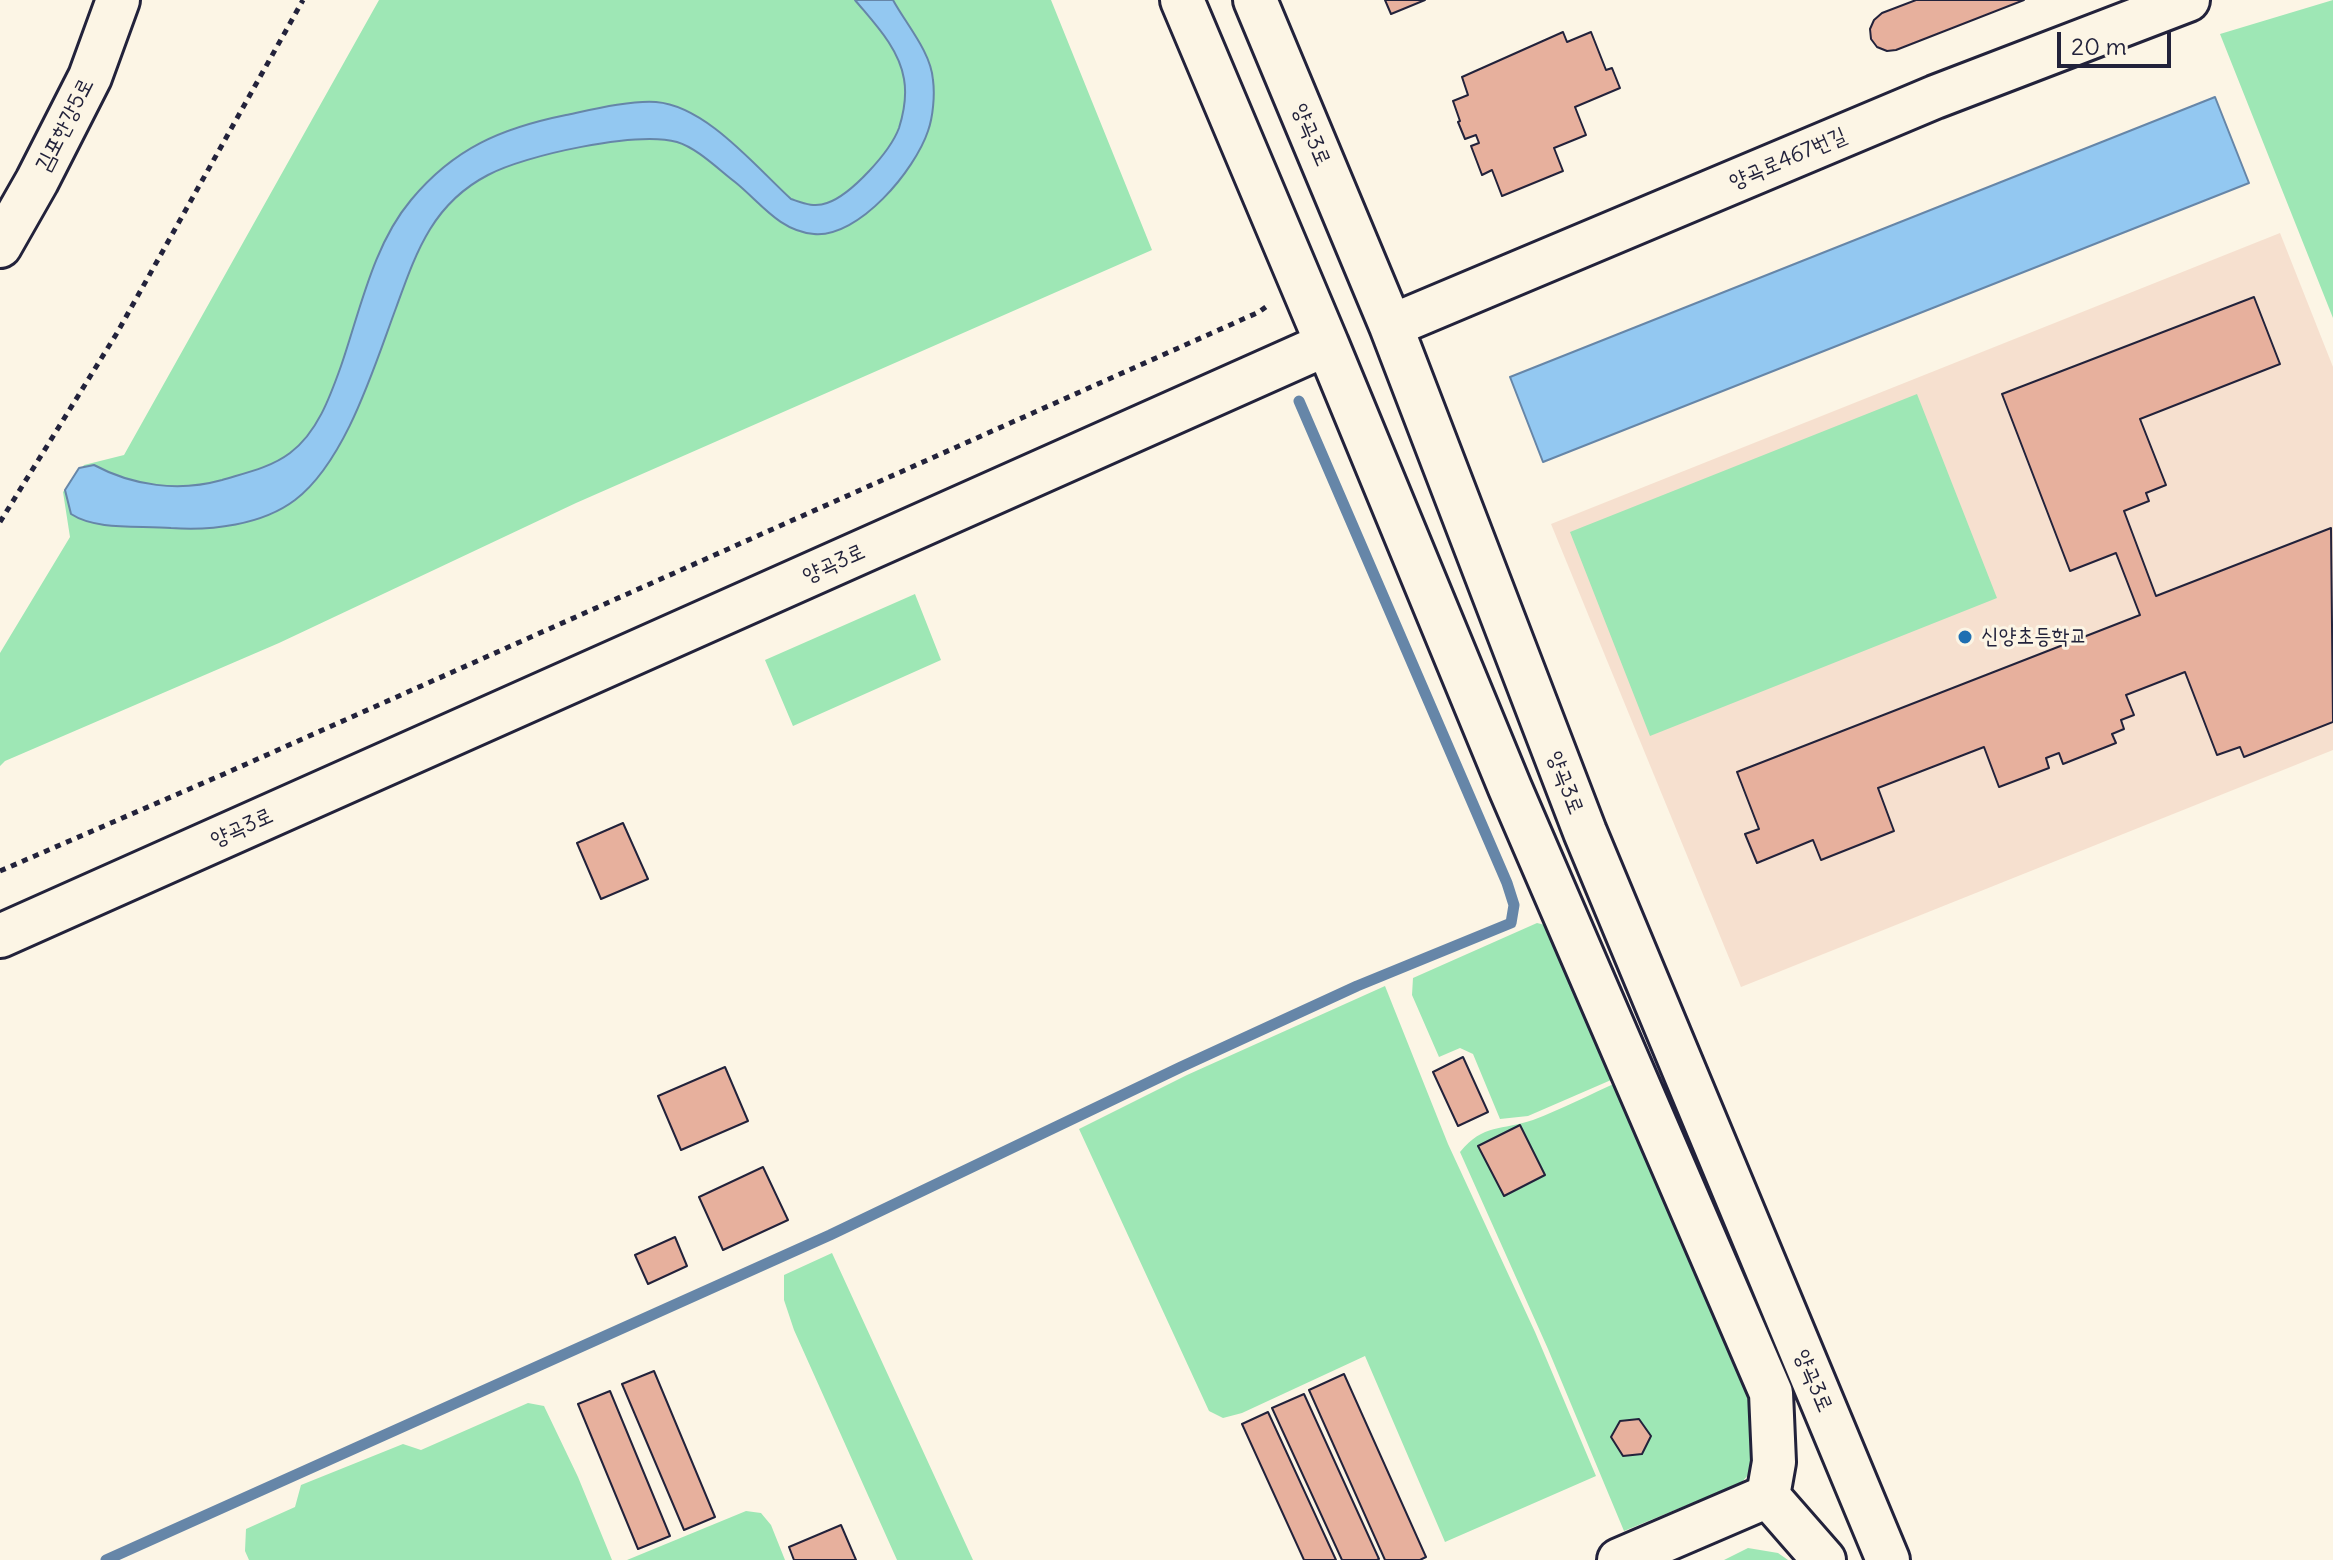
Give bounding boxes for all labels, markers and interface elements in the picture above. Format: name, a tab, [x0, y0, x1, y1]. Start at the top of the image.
scale bar	[2061, 16, 2175, 66]
text: 20 m	[2071, 31, 2127, 61]
street label: 김포한강5로	[30, 74, 100, 176]
street label: 양곡3로	[1286, 100, 1336, 170]
street label: 양곡로467번길	[1725, 122, 1851, 196]
street label: 양곡3로	[799, 539, 869, 589]
place label: 신양초등학교	[1981, 624, 2087, 650]
marker: 신양초등학교	[1956, 628, 1974, 646]
street label: 양곡3로	[1541, 748, 1589, 818]
street label: 양곡3로	[207, 803, 277, 853]
street label: 양곡3로	[1788, 1346, 1838, 1416]

